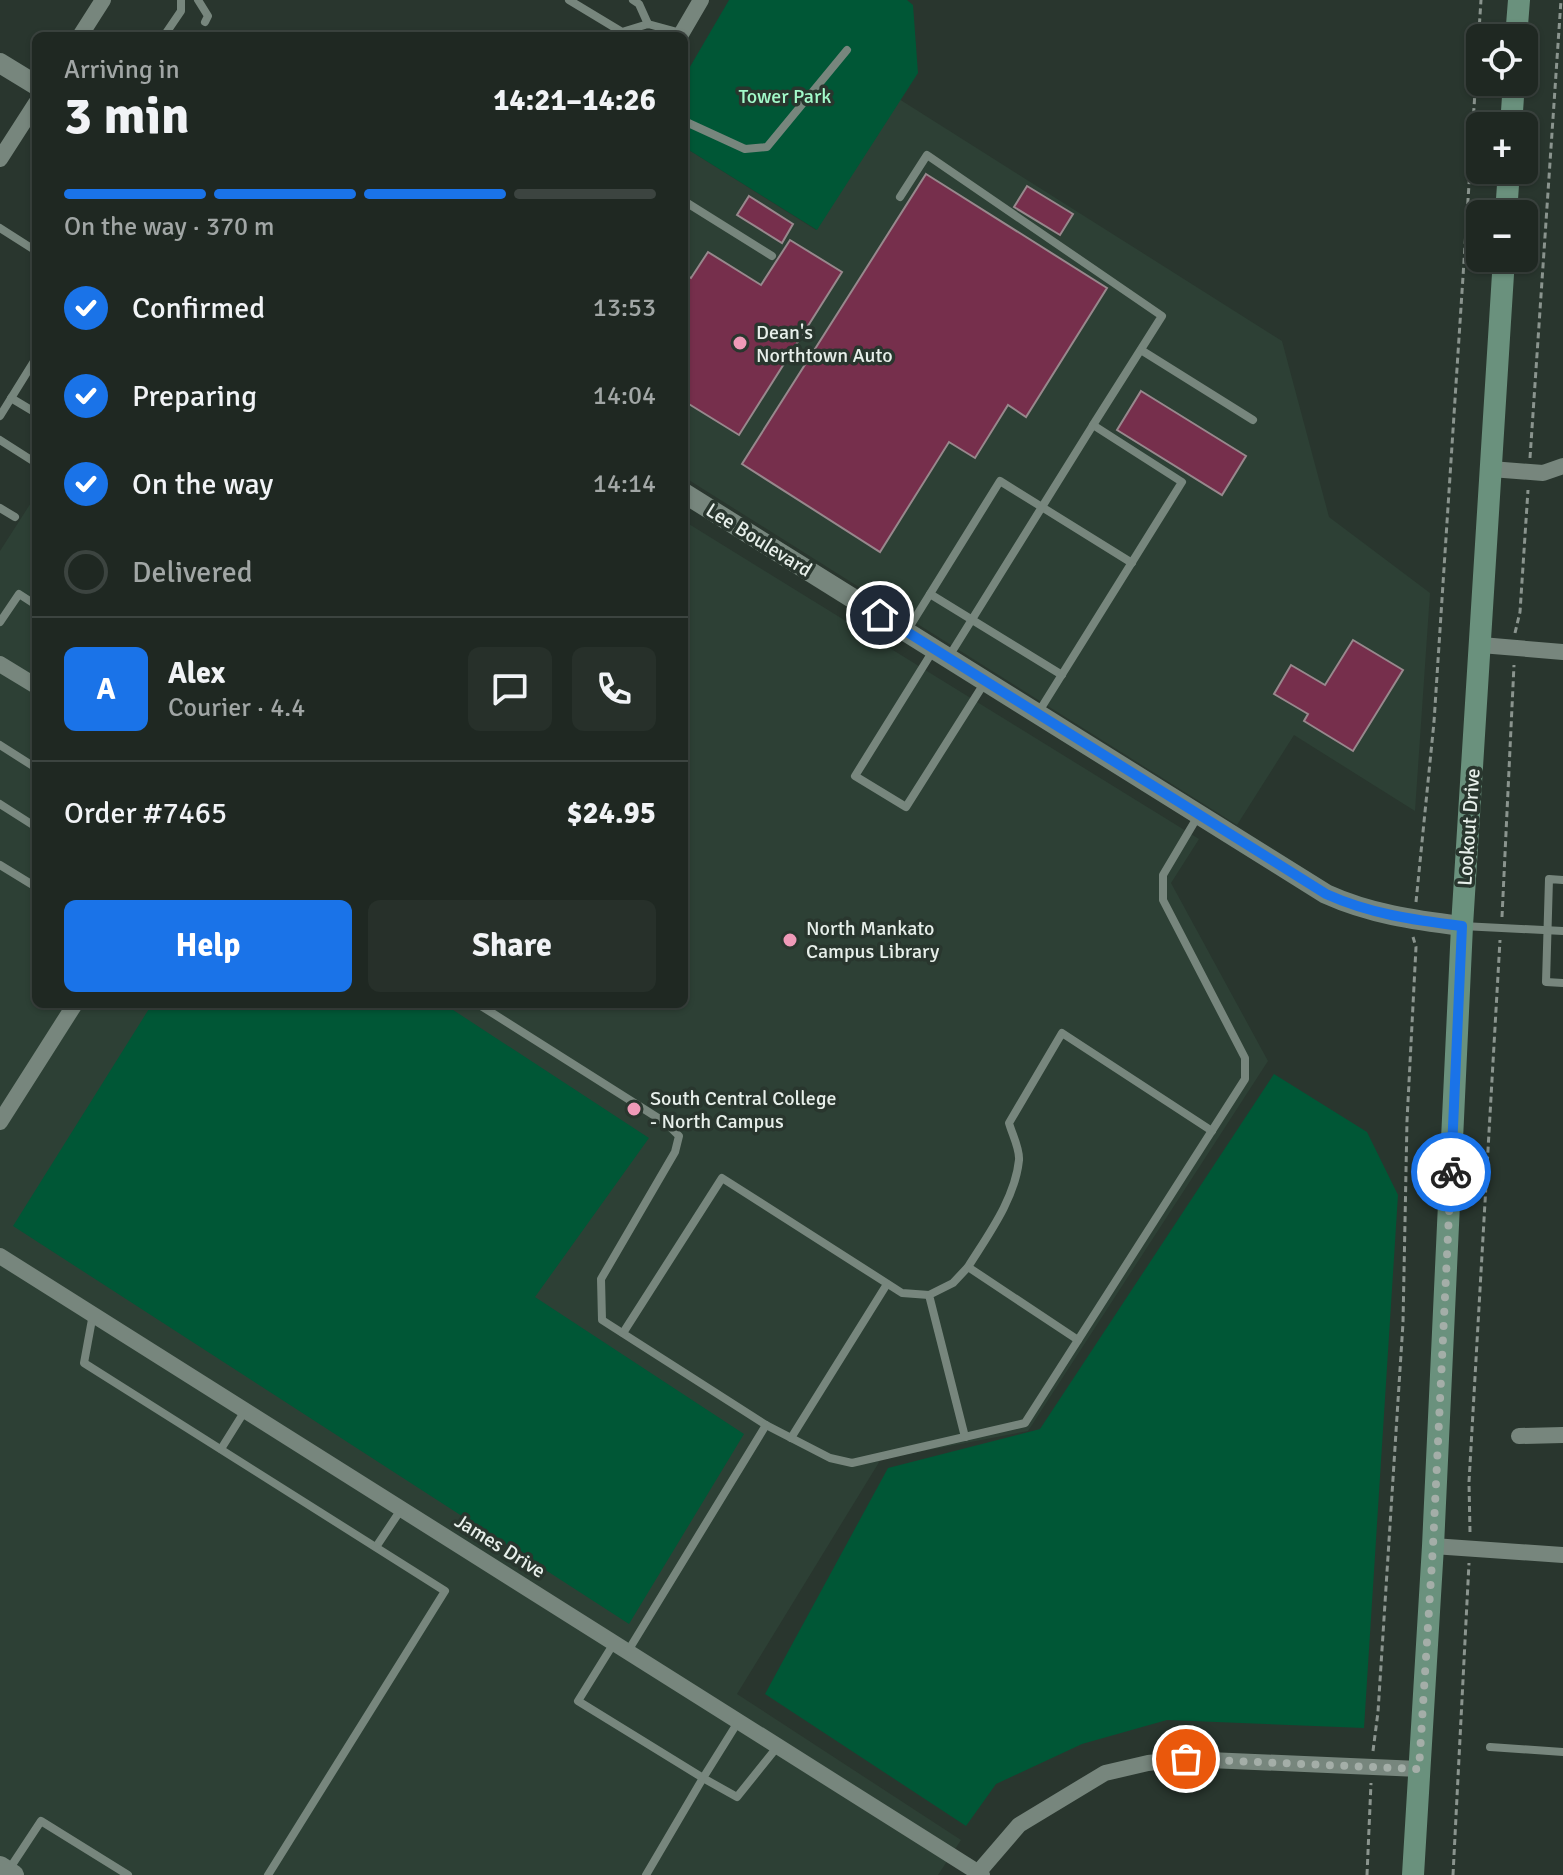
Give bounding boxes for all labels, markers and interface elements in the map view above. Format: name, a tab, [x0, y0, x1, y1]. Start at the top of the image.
map controls	[1466, 24, 1538, 272]
button: locate	[1466, 24, 1538, 96]
text: Arriving in	[64, 54, 180, 86]
text: 14:21–14:26	[493, 82, 656, 119]
text: 3 min	[64, 84, 190, 148]
park label: Tower Park	[739, 84, 831, 109]
button: +	[1466, 112, 1538, 184]
button: −	[1466, 200, 1538, 272]
text: On the way · 370 m	[64, 211, 274, 243]
icon: check	[64, 286, 108, 330]
text: Confirmed	[132, 290, 265, 327]
text: 13:53	[593, 292, 656, 324]
place label: Dean's Northtown Auto	[756, 320, 893, 368]
marker: Dean's Northtown Auto	[731, 334, 749, 352]
icon: check	[64, 374, 108, 418]
text: Preparing	[132, 378, 257, 415]
text: 14:04	[593, 380, 656, 412]
icon: check	[64, 462, 108, 506]
text: On the way	[132, 466, 273, 503]
text: 14:14	[593, 468, 656, 500]
street label: Lee Boulevard	[701, 498, 817, 582]
text: Delivered	[132, 554, 253, 591]
pin	[846, 581, 914, 649]
icon: home	[858, 593, 902, 637]
button: chat	[468, 647, 552, 731]
button: phone	[572, 647, 656, 731]
text: Alex	[168, 655, 225, 692]
text: A	[96, 671, 116, 708]
text: Courier · 4.4	[168, 692, 305, 724]
street label: Lookout Drive	[1452, 767, 1486, 887]
text: Order #7465	[64, 795, 227, 832]
text: $24.95	[566, 795, 656, 832]
button: Help	[64, 900, 352, 992]
button: Share	[368, 900, 656, 992]
place label: North Mankato Campus Library	[806, 916, 940, 964]
marker: North Mankato Campus Library	[781, 931, 799, 949]
place label: South Central College - North Campus	[650, 1086, 836, 1134]
marker: South Central College - North Campus	[625, 1100, 643, 1118]
courier	[1411, 1132, 1491, 1212]
icon: bike	[1429, 1150, 1473, 1194]
street label: James Drive	[450, 1508, 550, 1584]
pin	[1152, 1725, 1220, 1793]
icon: bag	[1164, 1737, 1208, 1781]

